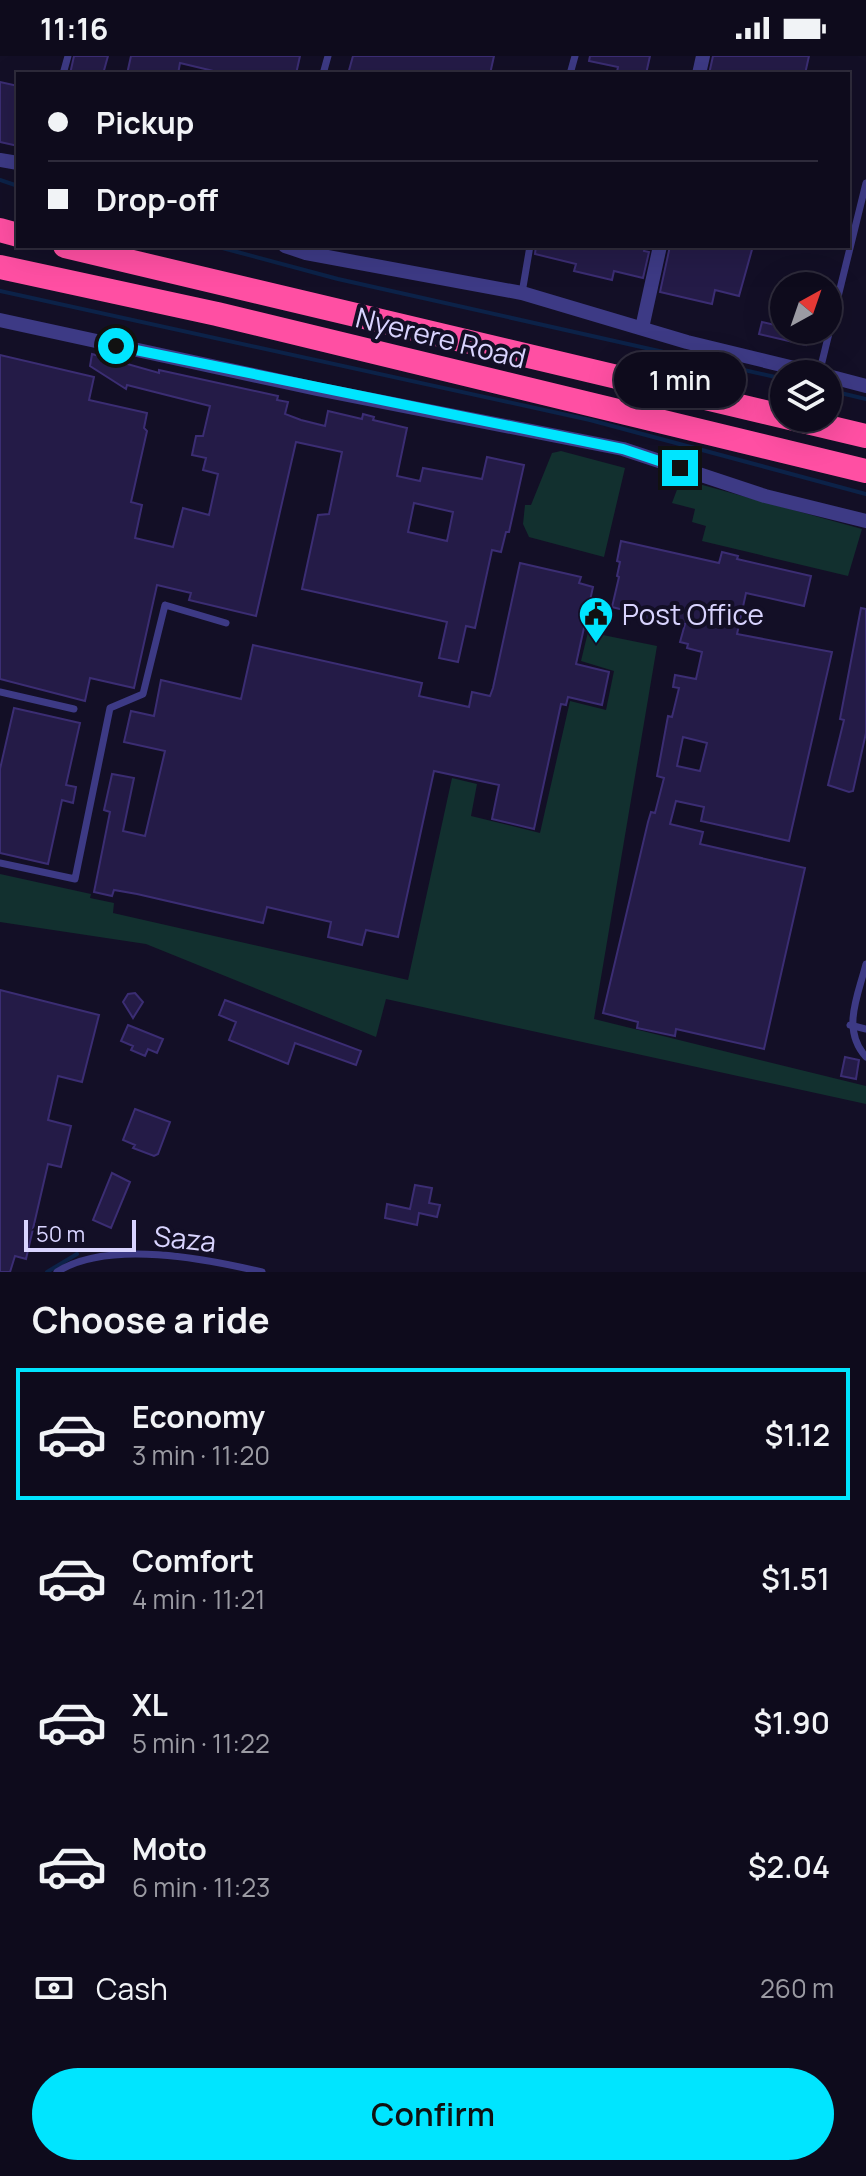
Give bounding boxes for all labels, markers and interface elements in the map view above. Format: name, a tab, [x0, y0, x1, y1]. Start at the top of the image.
text: 11:16	[40, 8, 108, 49]
text: Pickup	[96, 102, 194, 143]
text: Drop-off	[96, 179, 218, 220]
north arrow	[770, 272, 842, 344]
map controls	[770, 272, 842, 432]
street label: Nyerere Road	[352, 298, 530, 376]
route start	[98, 328, 134, 364]
callout: 1 min	[614, 352, 746, 408]
button: layers	[770, 360, 842, 432]
text: 1 min	[649, 362, 711, 398]
route end	[662, 450, 698, 486]
public building icon: Post Office	[577, 595, 615, 645]
place label: Post Office	[622, 595, 764, 633]
scale bar	[24, 1216, 136, 1252]
street label: Saza	[152, 1216, 218, 1260]
text: 50 m	[36, 1219, 85, 1249]
text: Choose a ride	[32, 1295, 270, 1344]
text: Economy	[132, 1396, 265, 1437]
icon: car	[36, 1398, 108, 1470]
text: $1.12	[765, 1414, 830, 1455]
text: 3 min · 11:20	[132, 1437, 270, 1473]
text: Comfort	[132, 1540, 254, 1581]
icon: car	[36, 1542, 108, 1614]
text: $1.51	[761, 1558, 830, 1599]
text: 4 min · 11:21	[132, 1581, 265, 1617]
text: XL	[132, 1684, 168, 1725]
icon: car	[36, 1686, 108, 1758]
text: $1.90	[754, 1702, 830, 1743]
text: 5 min · 11:22	[132, 1725, 270, 1761]
text: Moto	[132, 1828, 207, 1869]
icon: car	[36, 1830, 108, 1902]
text: $2.04	[748, 1846, 830, 1887]
text: 6 min · 11:23	[132, 1869, 270, 1905]
icon: cash	[32, 1966, 76, 2010]
text: Cash	[96, 1968, 168, 2009]
text: 260 m	[760, 1970, 834, 2006]
button: Confirm	[32, 2068, 834, 2160]

